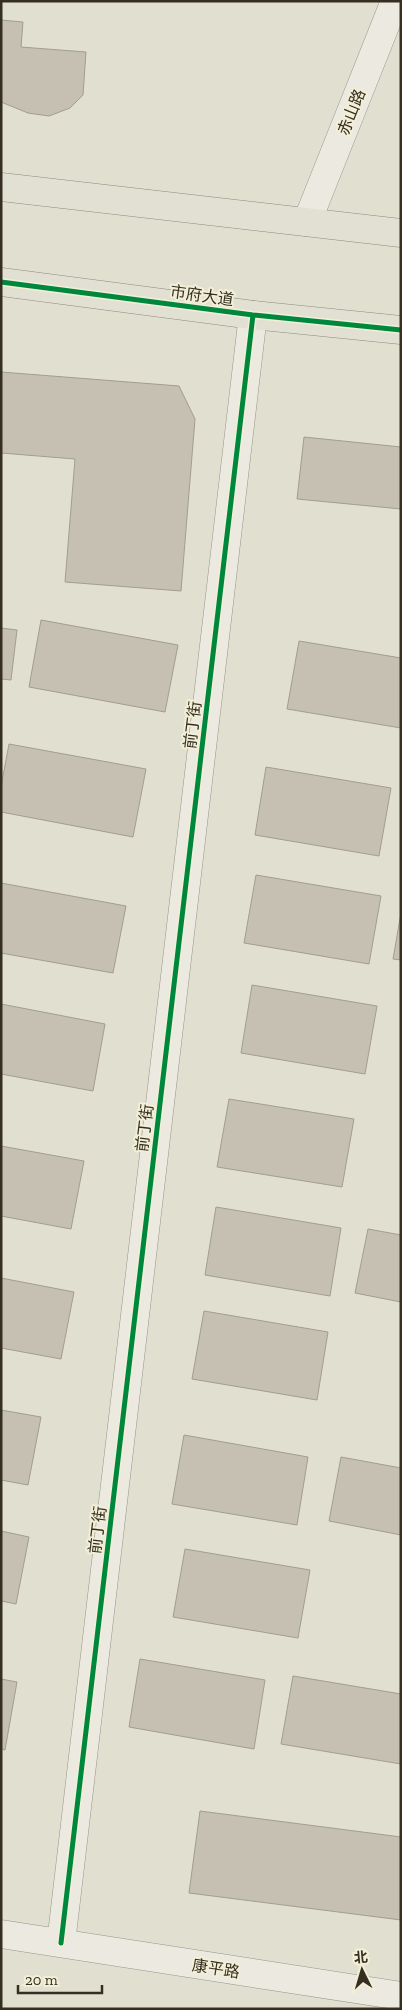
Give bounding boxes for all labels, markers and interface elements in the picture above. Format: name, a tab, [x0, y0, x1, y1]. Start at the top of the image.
street label: 赤山路	[334, 86, 369, 138]
street label: 市府大道	[169, 282, 235, 309]
street label: 前丁街	[180, 700, 205, 750]
street label: 前丁街	[132, 1103, 157, 1153]
street label: 前丁街	[85, 1505, 110, 1555]
north arrow	[337, 1945, 387, 1995]
text: 北	[353, 1948, 369, 1967]
street label: 康平路	[191, 1955, 241, 1982]
scale bar	[18, 1962, 101, 1994]
text: 20 m	[25, 1971, 58, 1989]

